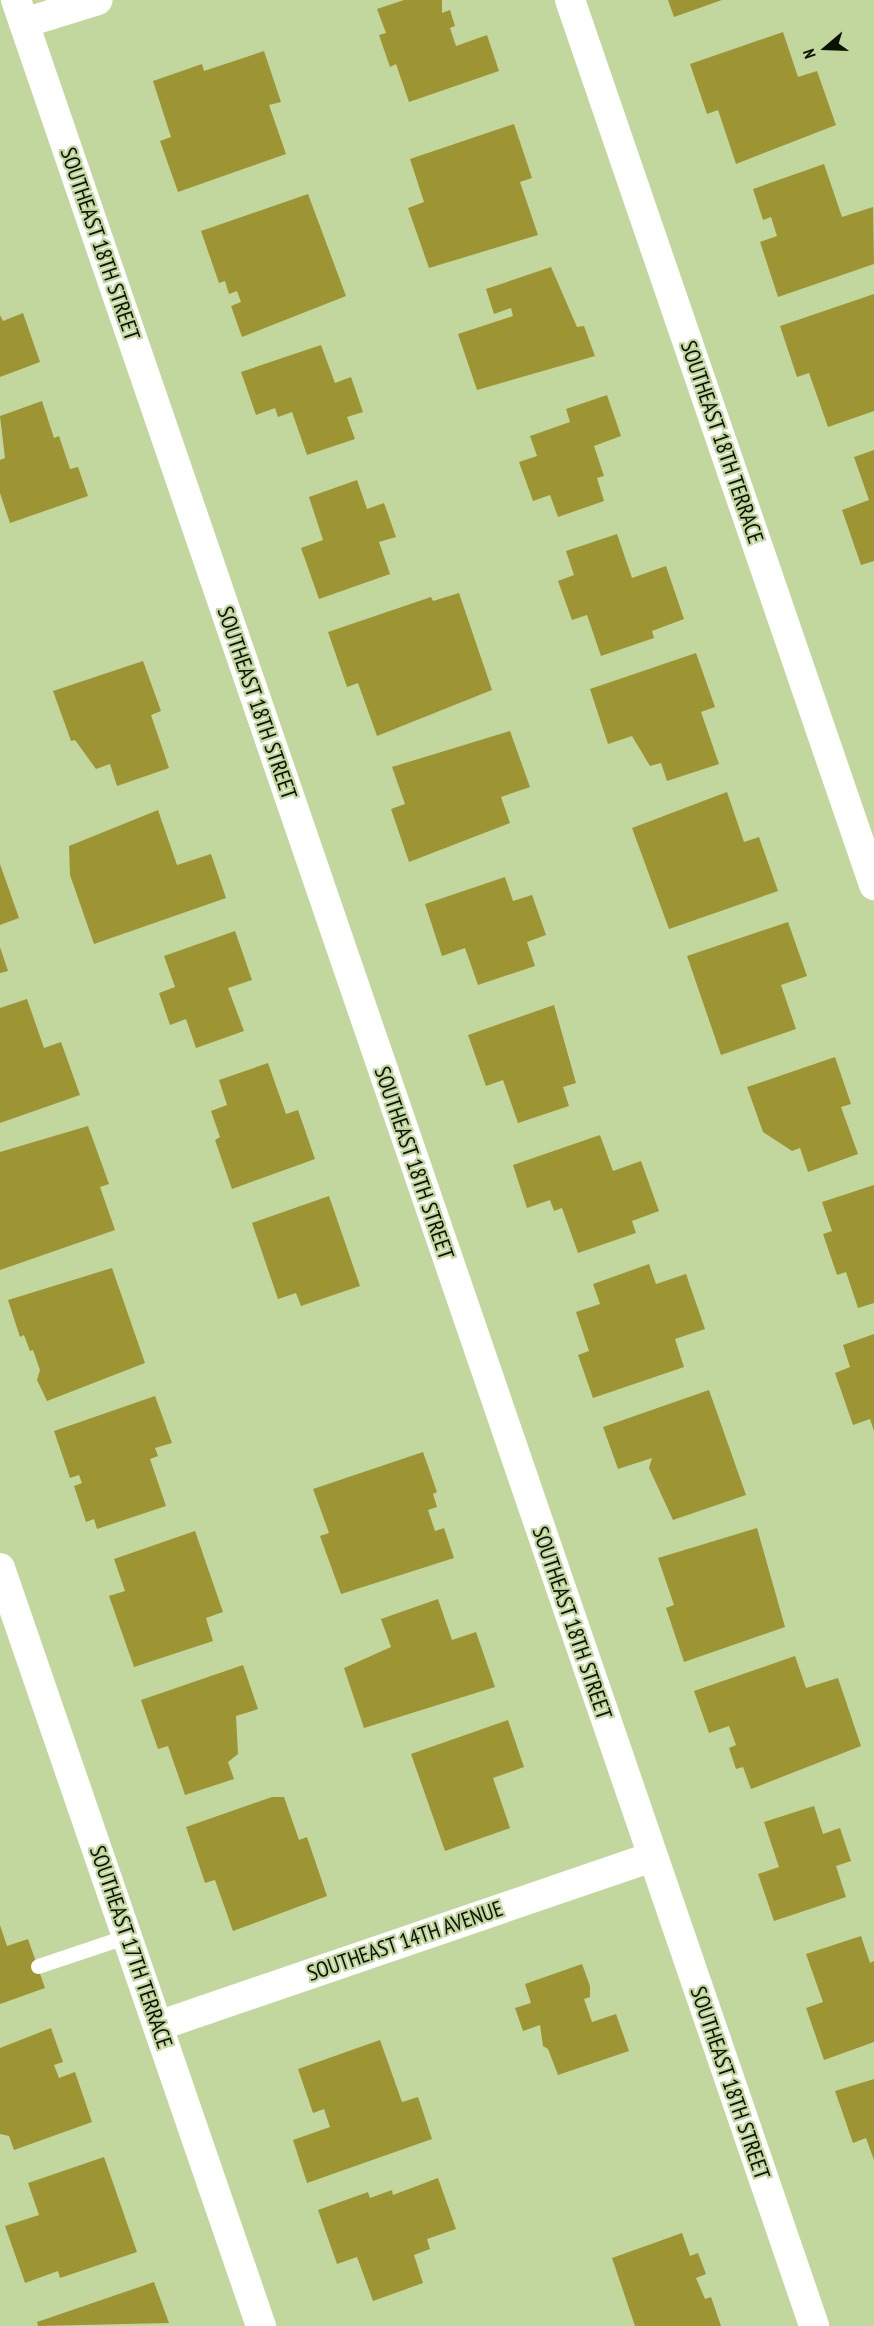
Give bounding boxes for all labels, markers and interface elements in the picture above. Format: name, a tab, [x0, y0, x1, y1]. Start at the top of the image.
north arrow	[796, 18, 856, 78]
text: N	[798, 47, 820, 61]
street label: SOUTHEAST 18TH STREET	[54, 144, 146, 344]
street label: SOUTHEAST 18TH TERRACE	[675, 337, 769, 547]
street label: SOUTHEAST 18TH STREET	[211, 603, 303, 803]
street label: SOUTHEAST 18TH STREET	[368, 1063, 460, 1263]
street label: SOUTHEAST 18TH STREET	[526, 1523, 618, 1723]
street label: SOUTHEAST 17TH TERRACE	[84, 1842, 178, 2052]
street label: SOUTHEAST 14TH AVENUE	[303, 1895, 507, 1987]
street label: SOUTHEAST 18TH STREET	[684, 1983, 776, 2183]

